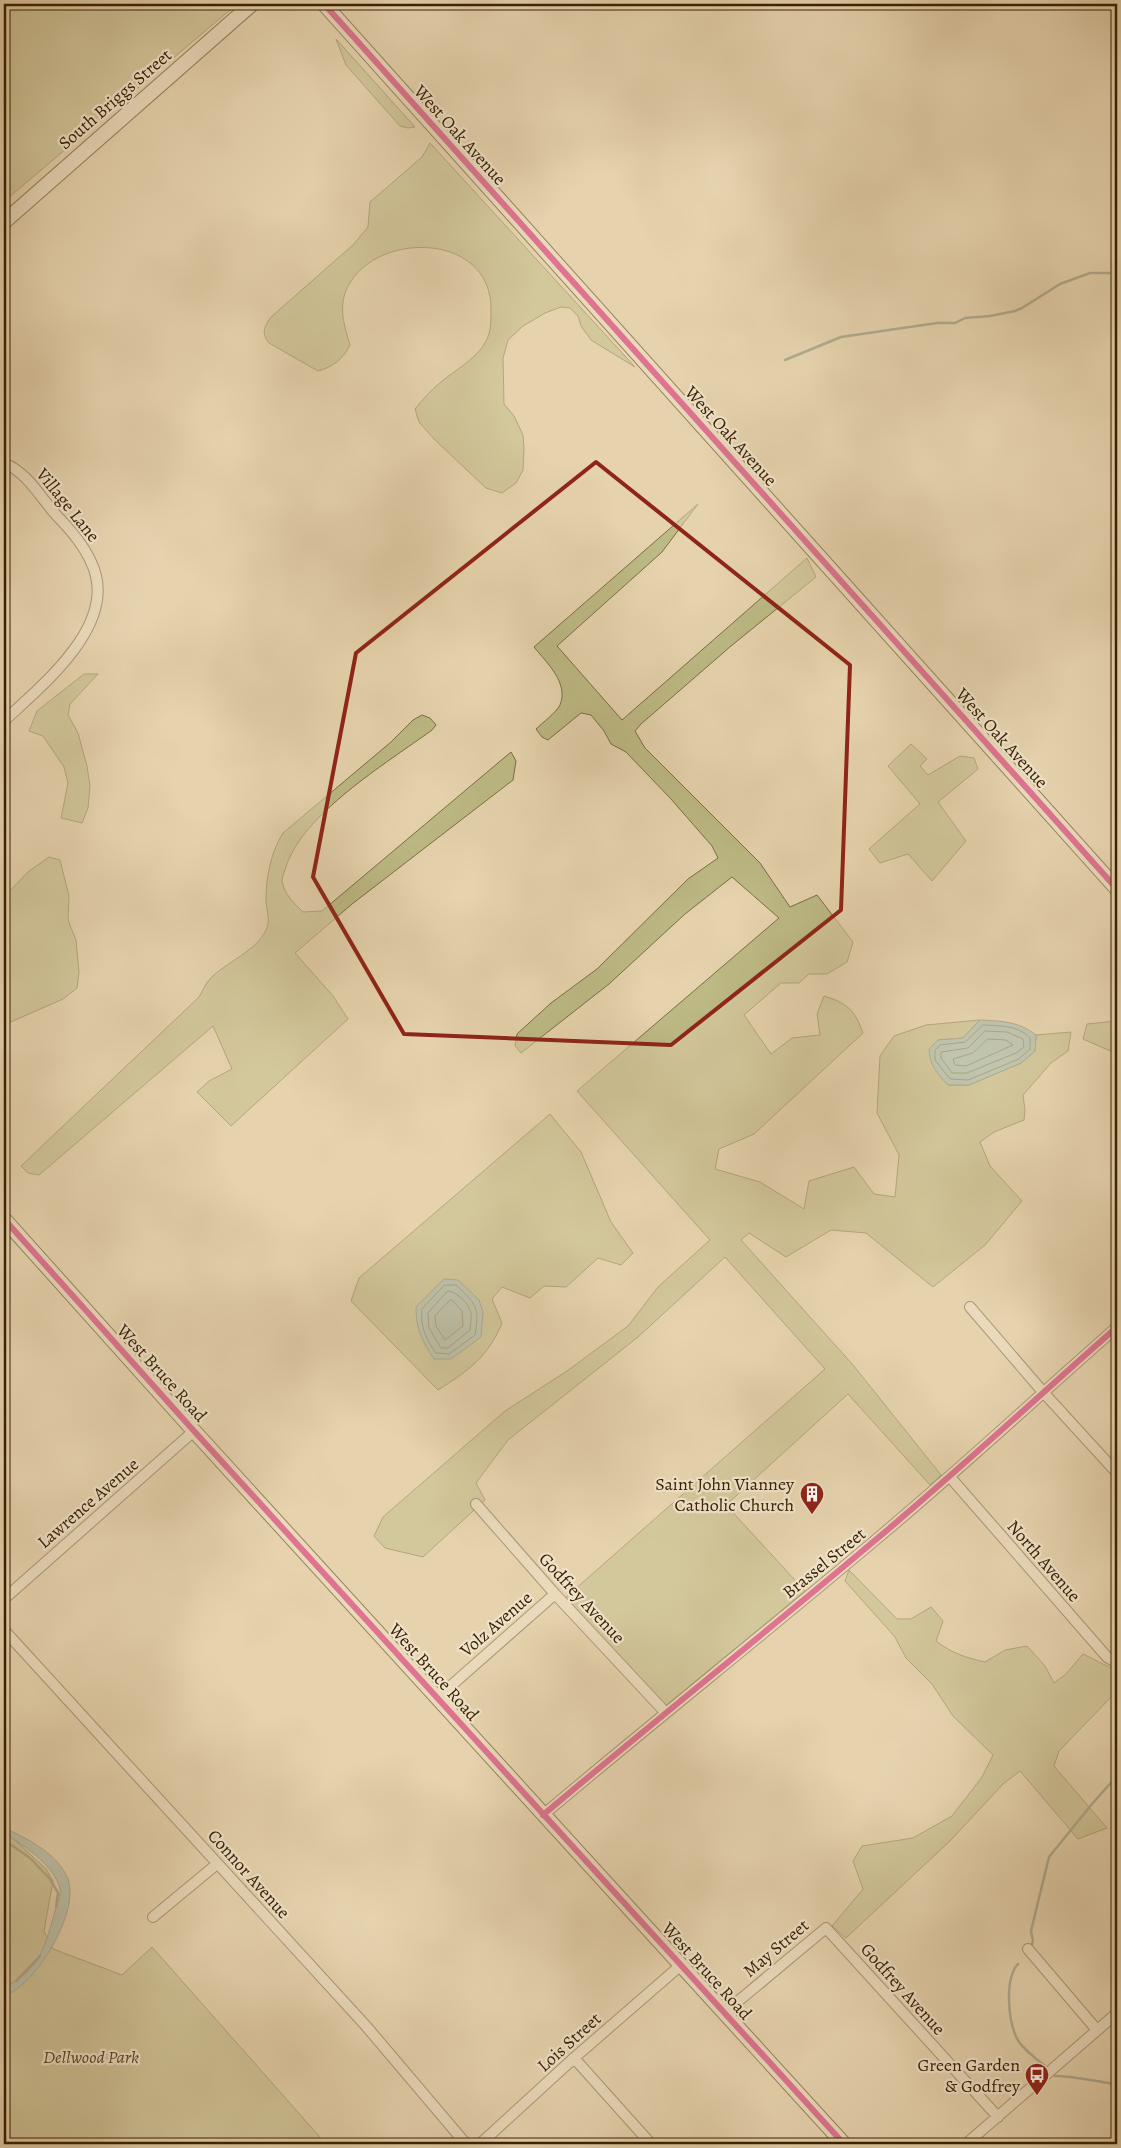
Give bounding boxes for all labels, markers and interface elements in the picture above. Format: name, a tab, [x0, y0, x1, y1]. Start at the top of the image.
street label: South Briggs Street	[53, 43, 177, 155]
street label: West Oak Avenue	[408, 79, 511, 190]
street label: West Oak Avenue	[679, 380, 782, 491]
street label: Village Lane	[30, 462, 105, 547]
street label: West Oak Avenue	[950, 682, 1053, 793]
street label: West Bruce Road	[111, 1318, 213, 1427]
street label: Lawrence Avenue	[32, 1452, 144, 1554]
place label: Saint John Vianney Catholic Church	[655, 1472, 795, 1517]
building icon: Saint John Vianney Catholic Church	[799, 1481, 825, 1515]
street label: North Avenue	[1002, 1515, 1086, 1607]
street label: Brassel Street	[777, 1522, 871, 1604]
street label: Godfrey Avenue	[534, 1547, 630, 1649]
street label: Volz Avenue	[454, 1586, 537, 1663]
street label: West Bruce Road	[383, 1617, 485, 1726]
street label: Connor Avenue	[202, 1824, 296, 1924]
street label: May Street	[738, 1913, 814, 1983]
street label: West Bruce Road	[656, 1916, 758, 2025]
street label: Godfrey Avenue	[855, 1938, 951, 2040]
street label: Lois Street	[532, 2007, 606, 2077]
park label: Dellwood Park	[43, 2045, 139, 2069]
place label: Green Garden & Godfrey	[918, 2053, 1021, 2098]
bus stop icon: Green Garden & Godfrey	[1024, 2062, 1050, 2096]

